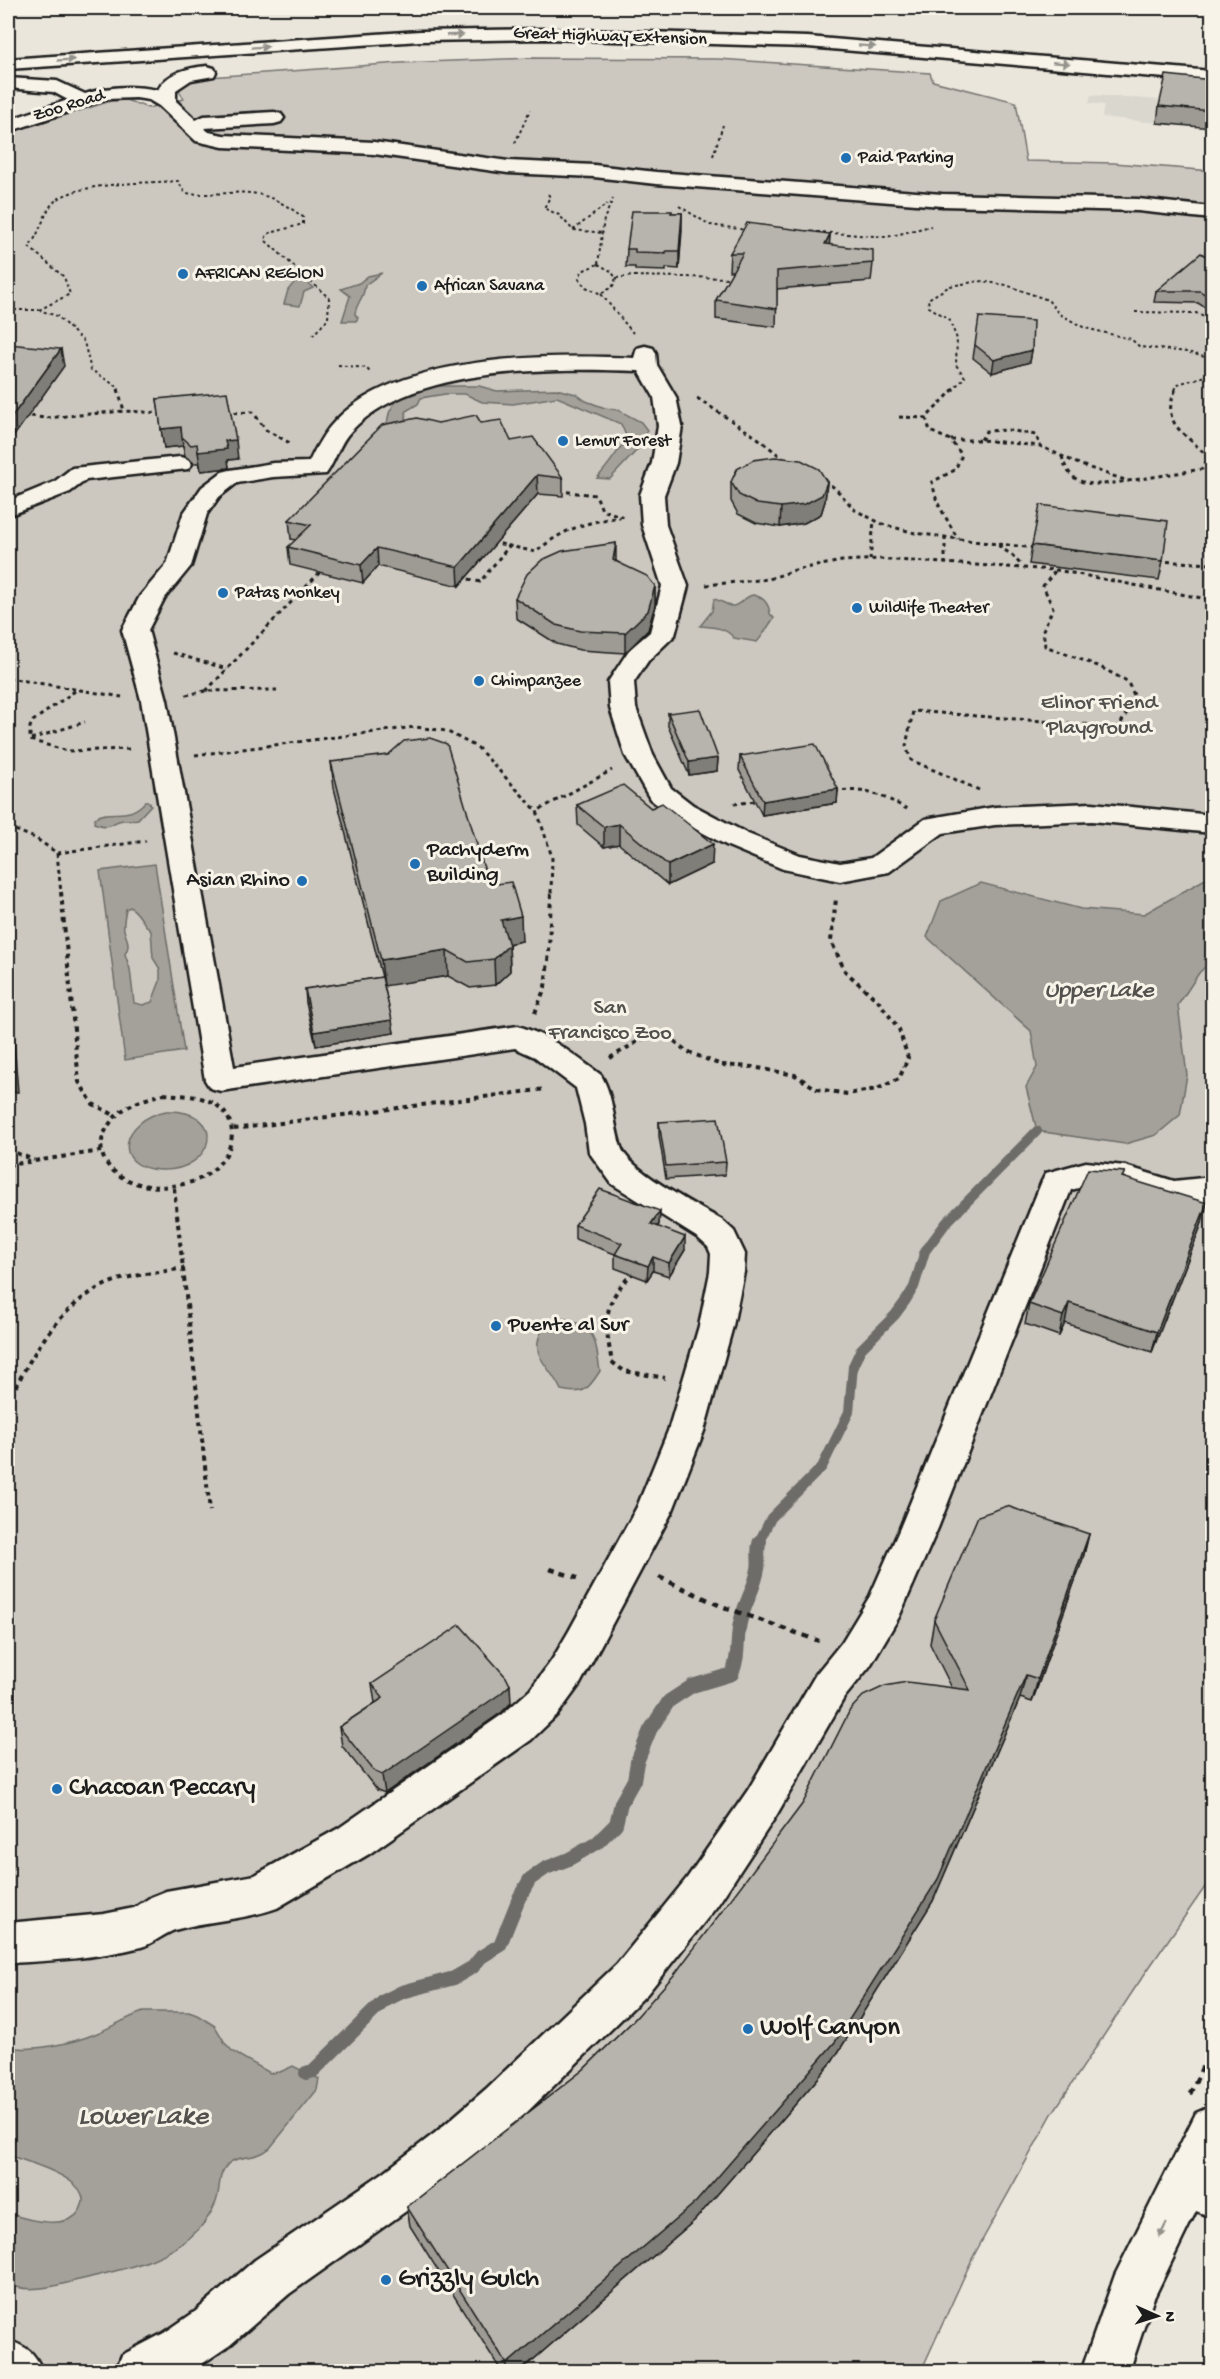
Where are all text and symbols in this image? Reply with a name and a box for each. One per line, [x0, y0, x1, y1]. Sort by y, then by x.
street label: Great Highway Extension [513, 23, 708, 51]
one-way arrow [446, 30, 465, 40]
one-way arrow [251, 42, 270, 52]
one-way arrow [857, 42, 876, 51]
one-way arrow [56, 56, 75, 65]
one-way arrow [1051, 58, 1070, 68]
street label: Zoo Road [31, 85, 109, 127]
place label: Paid Parking [857, 148, 954, 169]
marker: Paid Parking [839, 151, 853, 165]
place label: AFRICAN REGION [195, 264, 324, 285]
marker: AFRICAN REGION [176, 267, 190, 281]
place label: African Savana [434, 276, 545, 297]
marker: African Savana [415, 279, 429, 293]
place label: Lemur Forest [575, 431, 673, 452]
marker: Lemur Forest [556, 434, 570, 448]
place label: Patas Monkey [234, 583, 340, 604]
marker: Patas Monkey [216, 586, 230, 600]
place label: Wildlife Theater [869, 598, 990, 619]
marker: Wildlife Theater [850, 601, 864, 615]
place label: Chimpanzee [491, 671, 582, 692]
marker: Chimpanzee [472, 674, 486, 688]
park label: Elinor Friend Playground [1041, 691, 1159, 742]
place label: Pachyderm Building [426, 838, 530, 889]
marker: Pachyderm Building [408, 857, 422, 871]
place label: Asian Rhino [186, 868, 290, 894]
marker: Asian Rhino [295, 874, 309, 888]
water label: Upper Lake [1044, 977, 1155, 1006]
park label: San Francisco Zoo [547, 996, 672, 1047]
place label: Puente al Sur [507, 1313, 631, 1339]
marker: Puente al Sur [489, 1319, 503, 1333]
place label: Chacoan Peccary [69, 1773, 256, 1805]
marker: Chacoan Peccary [50, 1782, 64, 1796]
place label: Wolf Canyon [760, 2013, 900, 2045]
marker: Wolf Canyon [741, 2022, 755, 2036]
water label: Lower Lake [78, 2101, 210, 2134]
one-way arrow [1159, 2221, 1168, 2238]
place label: Grizzly Gulch [398, 2264, 539, 2296]
marker: Grizzly Gulch [379, 2273, 393, 2287]
north arrow [1127, 2286, 1187, 2346]
text: N [1159, 2311, 1178, 2323]

